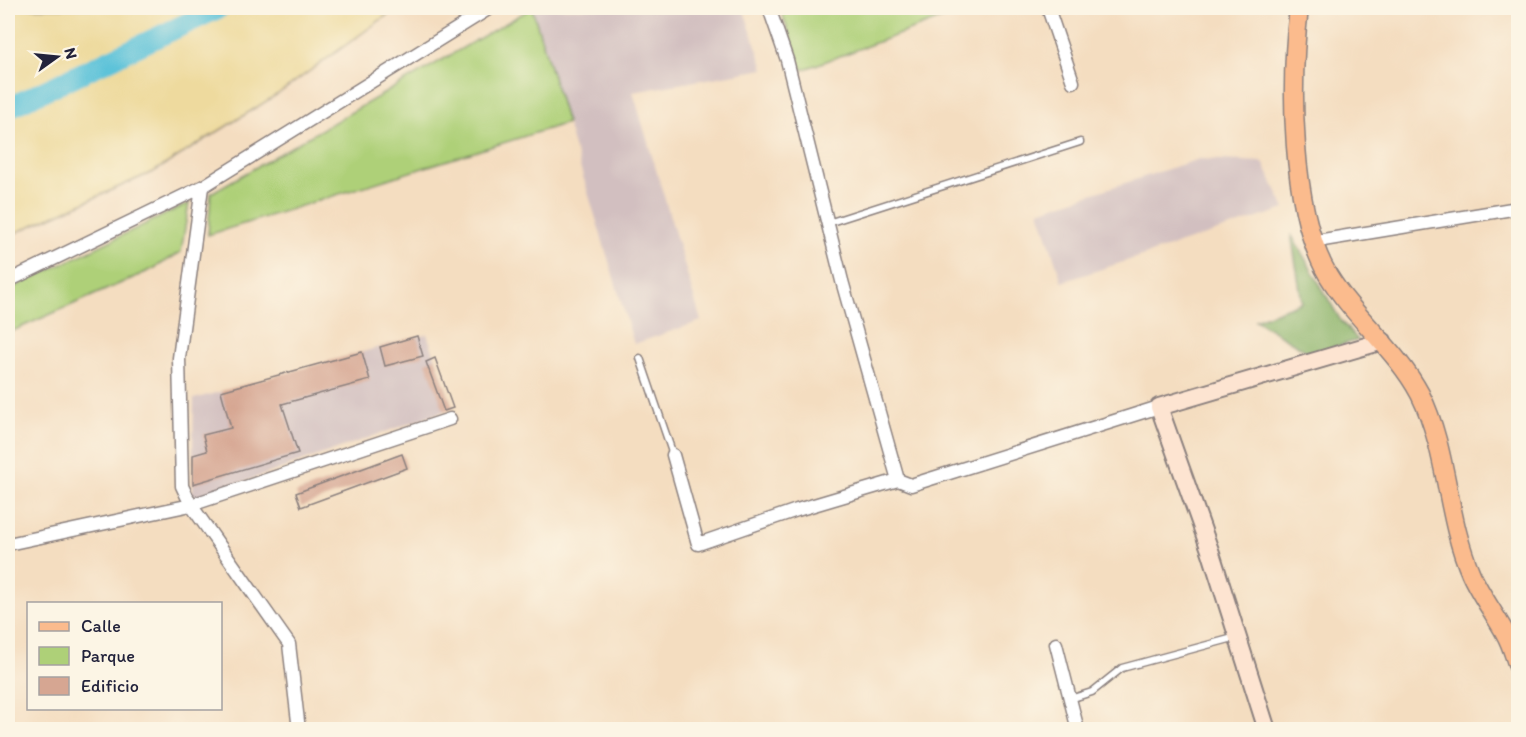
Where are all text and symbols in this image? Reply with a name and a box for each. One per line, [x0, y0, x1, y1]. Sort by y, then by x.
north arrow [27, 27, 87, 87]
text: N [60, 46, 82, 61]
legend [27, 602, 222, 710]
text: Calle [81, 615, 121, 637]
text: Parque [81, 645, 135, 667]
text: Edificio [81, 675, 139, 697]

